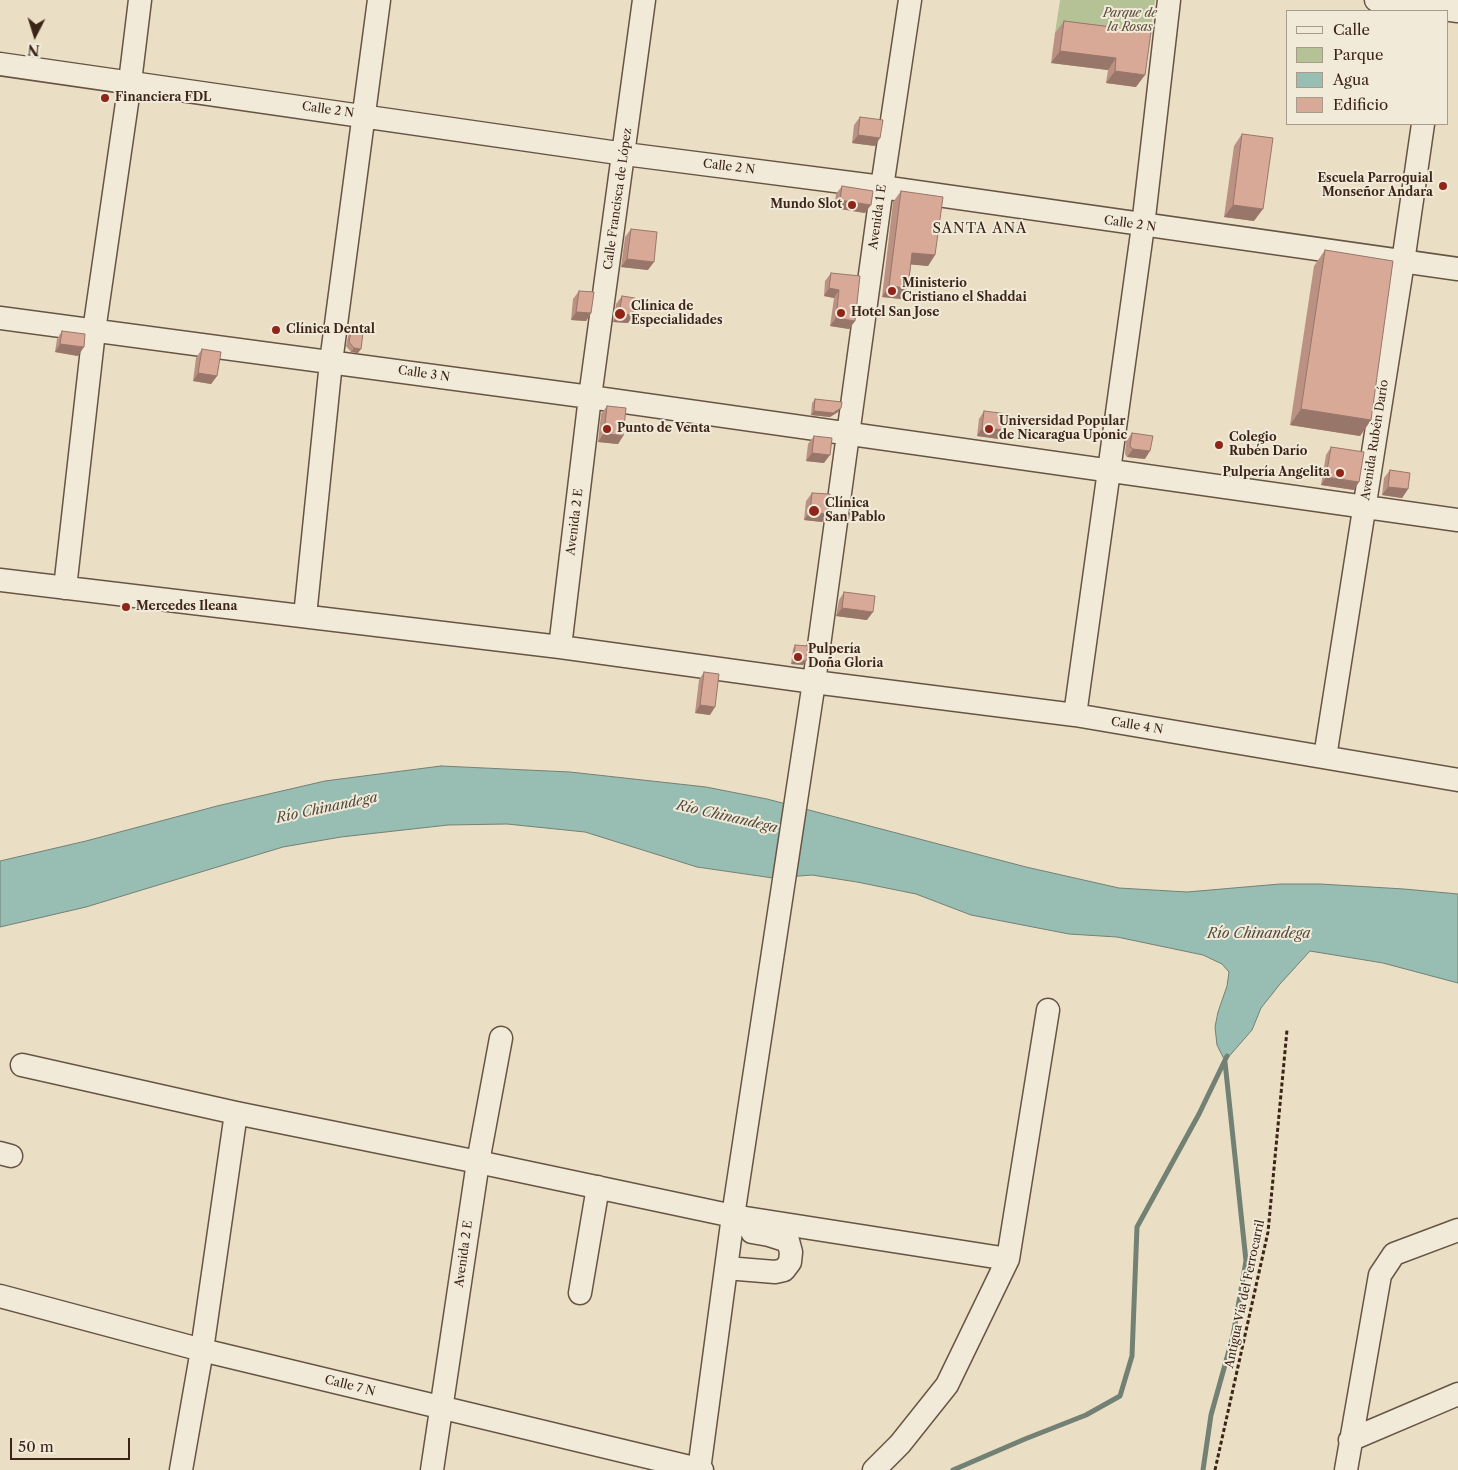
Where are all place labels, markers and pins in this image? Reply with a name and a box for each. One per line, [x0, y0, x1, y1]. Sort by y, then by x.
place label: Financiera FDL [115, 91, 211, 105]
marker: Financiera FDL [99, 92, 111, 104]
place label: Escuela Parroquial Monseñor Andara [1317, 172, 1433, 200]
marker: Escuela Parroquial Monseñor Andara [1437, 180, 1449, 192]
place label: Mundo Slot [770, 198, 842, 212]
marker: Mundo Slot [846, 199, 858, 211]
place label: Ministerio Cristiano el Shaddai [902, 277, 1027, 305]
marker: Ministerio Cristiano el Shaddai [886, 285, 898, 297]
place label: Clínica de Especialidades [631, 300, 722, 328]
place label: Hotel San Jose [851, 306, 939, 320]
marker: Clínica de Especialidades [613, 307, 627, 321]
marker: Hotel San Jose [835, 307, 847, 319]
place label: Clínica Dental [286, 323, 375, 337]
marker: Clínica Dental [270, 324, 282, 336]
place label: Universidad Popular de Nicaragua Uponic [999, 415, 1127, 443]
place label: Punto de Venta [617, 422, 710, 436]
marker: Punto de Venta [601, 423, 613, 435]
marker: Universidad Popular de Nicaragua Uponic [983, 423, 995, 435]
place label: Colegio Rubén Darío [1229, 431, 1307, 459]
marker: Colegio Rubén Darío [1213, 439, 1225, 451]
place label: Pulpería Angelita [1222, 466, 1330, 480]
marker: Pulpería Angelita [1334, 467, 1346, 479]
place label: Clínica San Pablo [825, 497, 885, 525]
marker: Clínica San Pablo [807, 504, 821, 518]
place label: Mercedes Ileana [136, 600, 237, 614]
marker: Mercedes Ileana [120, 601, 132, 613]
place label: Pulpería Doña Gloria [808, 643, 883, 671]
marker: Pulpería Doña Gloria [792, 651, 804, 663]

